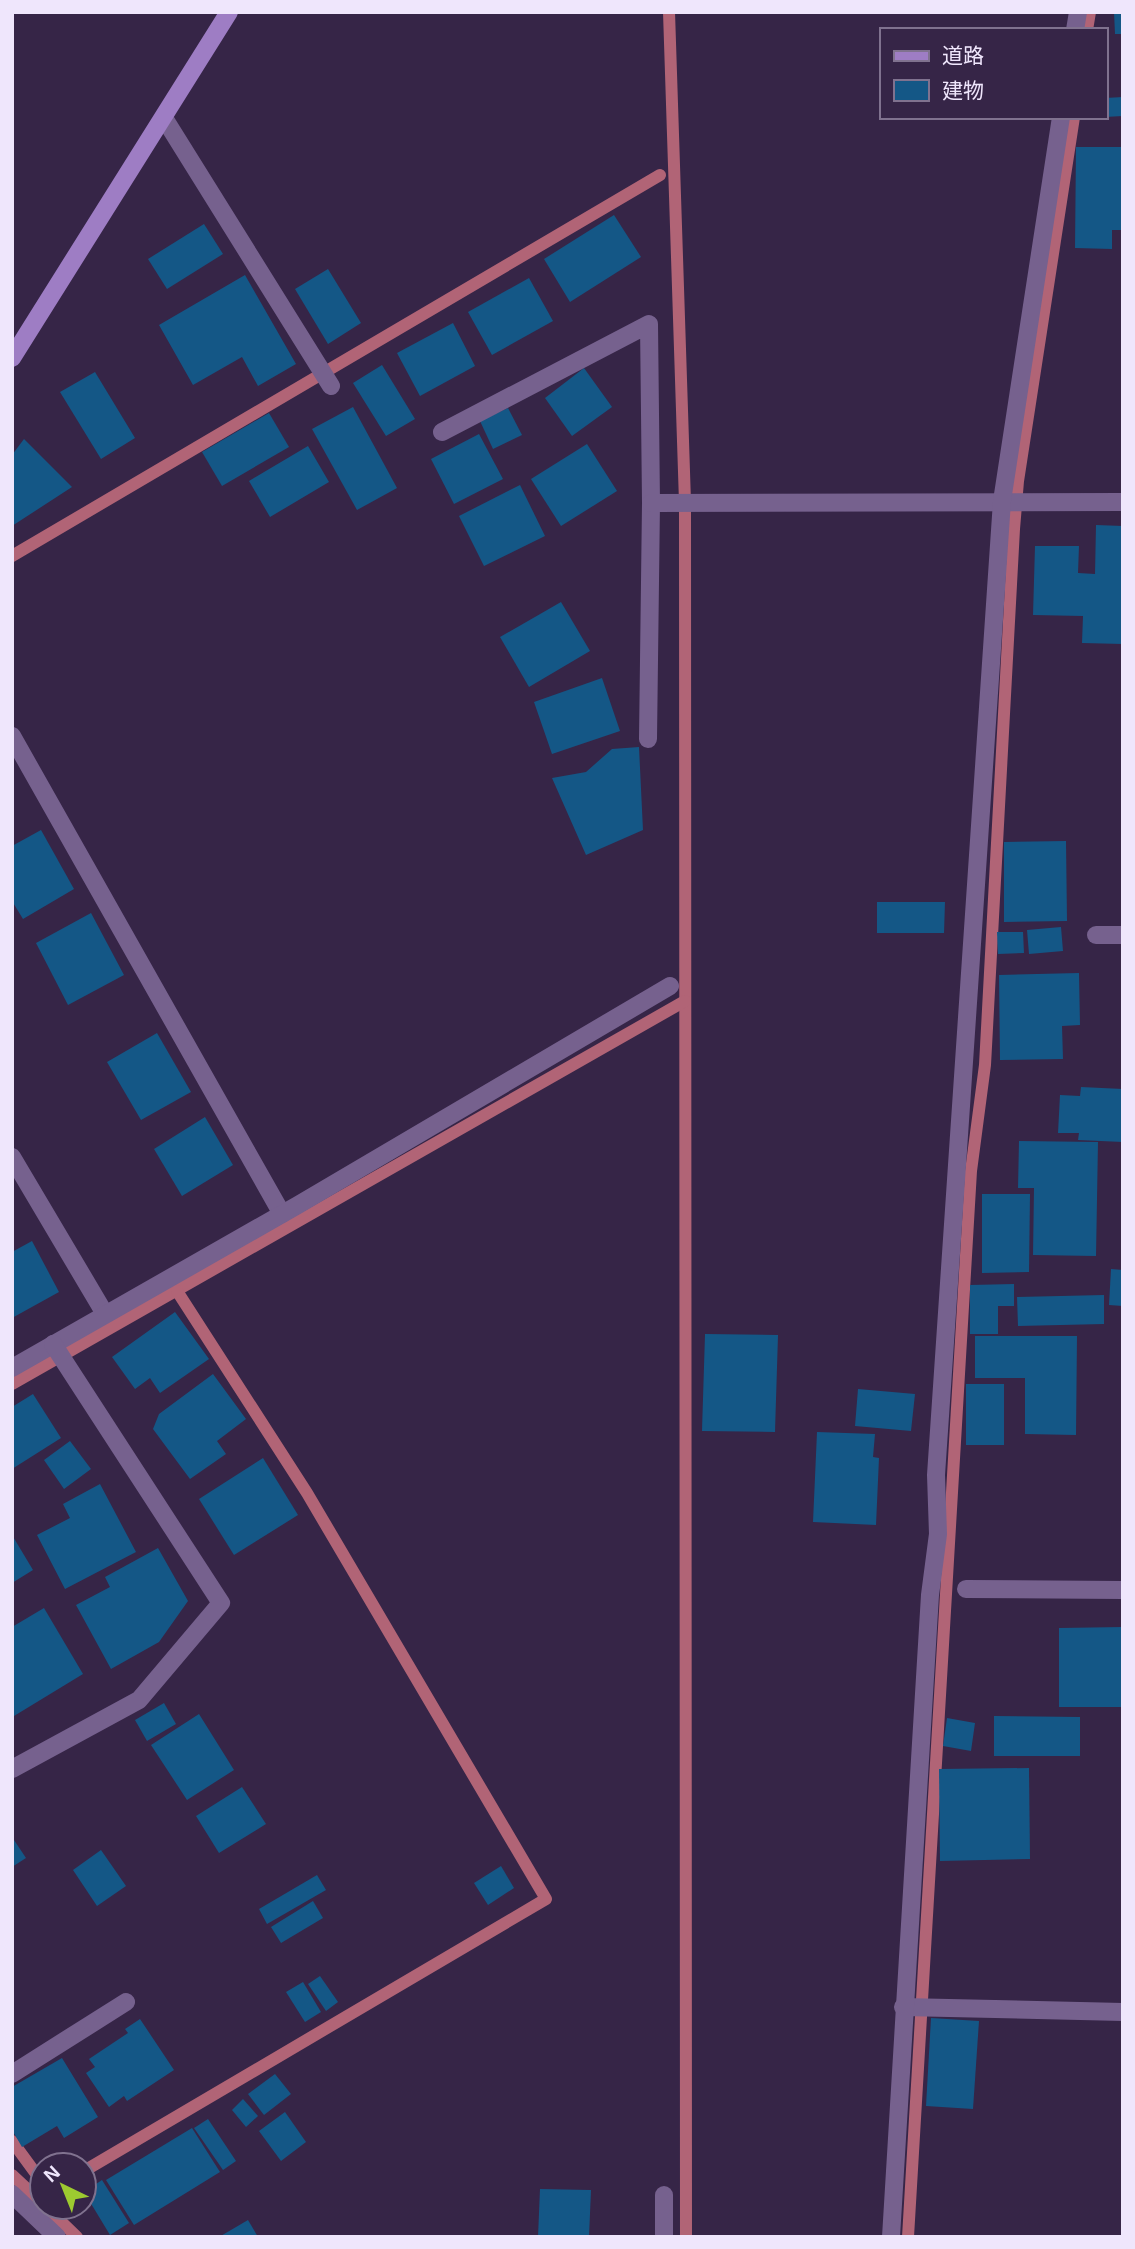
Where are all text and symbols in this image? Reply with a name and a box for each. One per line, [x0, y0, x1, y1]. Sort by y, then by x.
legend [880, 28, 1107, 119]
text: 道路 [942, 44, 984, 67]
text: 建物 [942, 79, 984, 102]
north arrow [28, 2151, 98, 2221]
text: N [40, 2162, 64, 2186]

